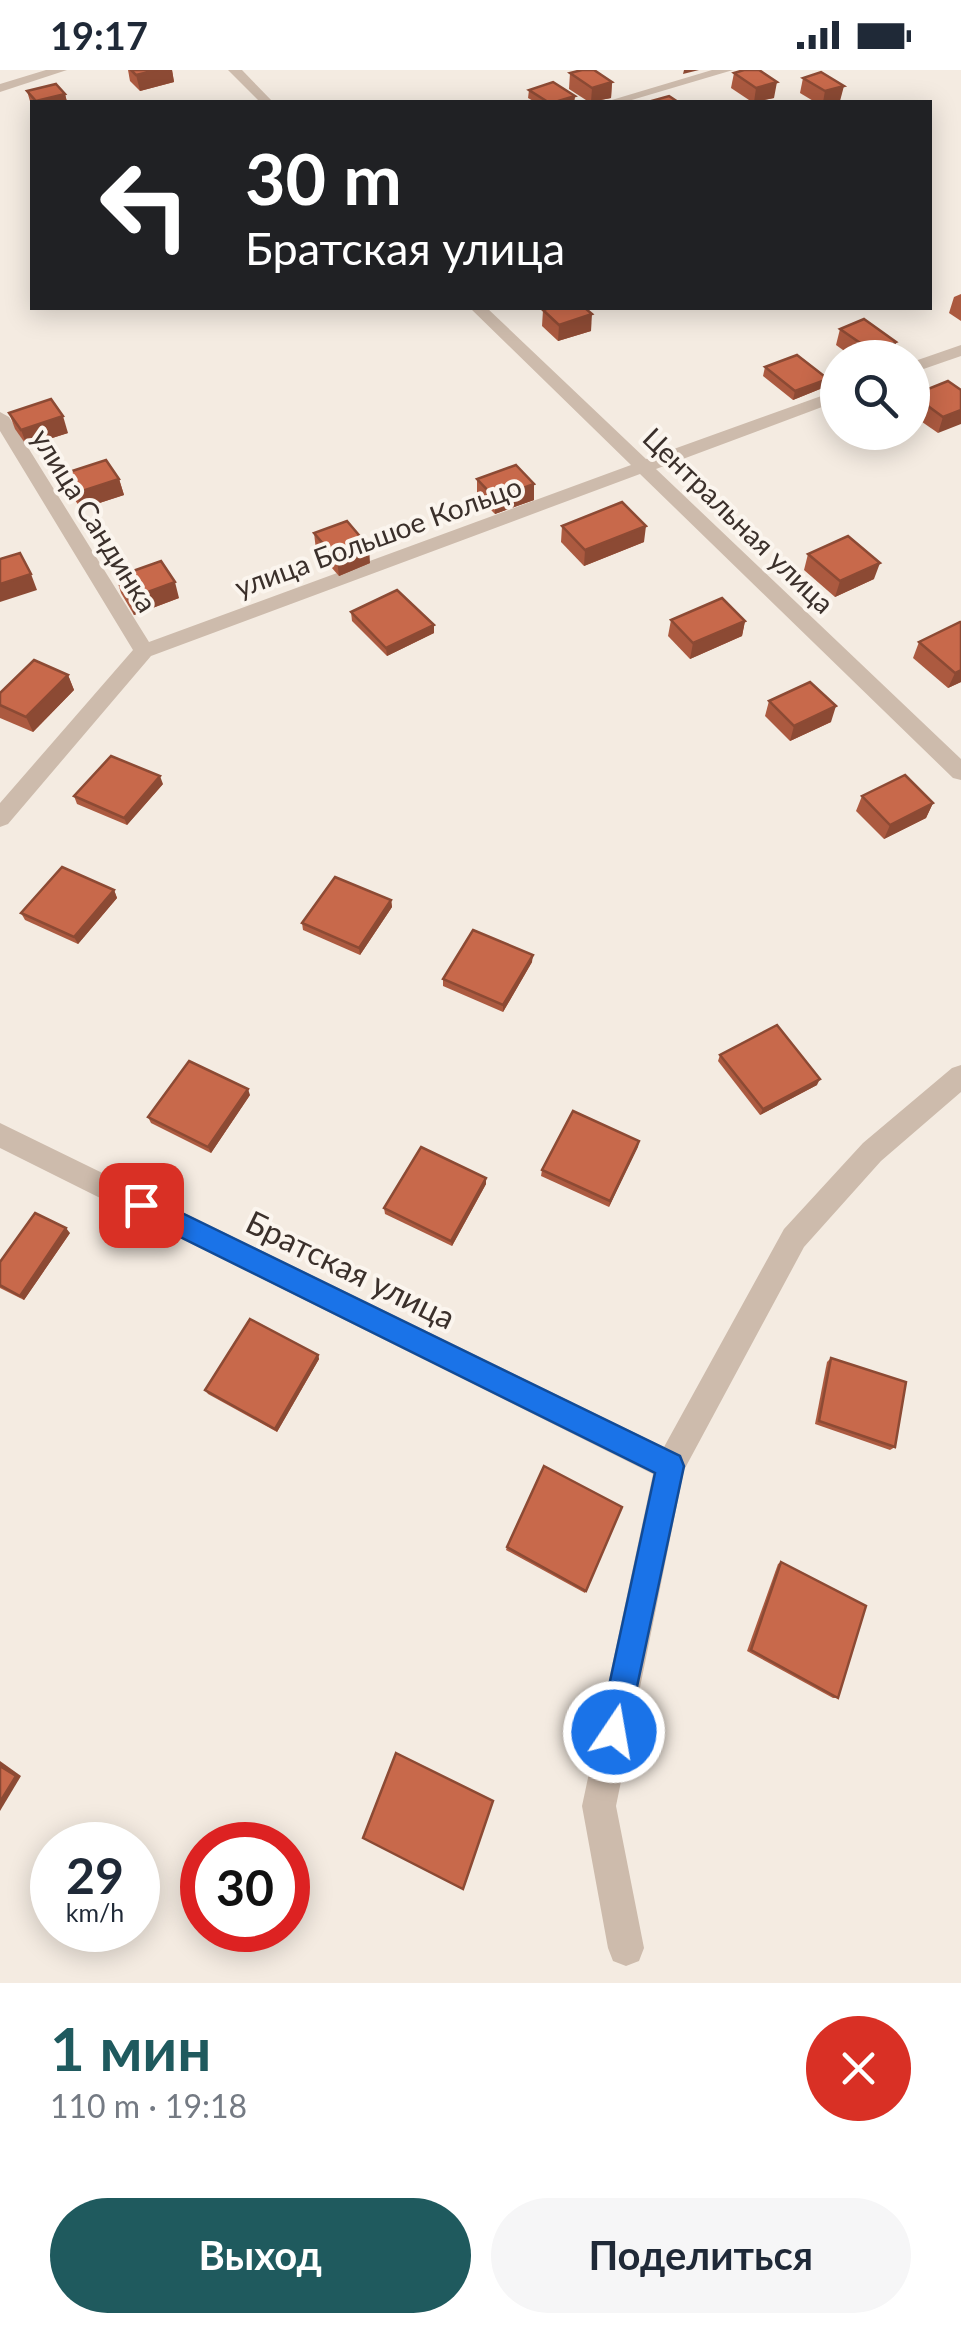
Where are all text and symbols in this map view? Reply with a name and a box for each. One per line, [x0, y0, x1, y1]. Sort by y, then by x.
text: 19:17 [50, 12, 148, 58]
text: 30 m [245, 136, 402, 220]
icon: left [80, 140, 210, 270]
text: Братская улица [245, 221, 565, 275]
map controls [820, 340, 930, 450]
button: search [820, 340, 930, 450]
street label: Центральная улица [636, 420, 842, 620]
street label: улица Сандинка [25, 422, 165, 618]
street label: улица Большое Кольцо [230, 468, 526, 604]
pin [99, 1163, 184, 1248]
icon: arrive [114, 1178, 169, 1233]
street label: Братская улица [240, 1202, 462, 1336]
position arrow [562, 1680, 666, 1784]
speed limit sign: 30 [180, 1822, 310, 1952]
text: 29 [66, 1845, 124, 1905]
text: km/h [66, 1897, 124, 1927]
text: 1 мин [50, 2012, 212, 2084]
button: close [806, 2016, 911, 2121]
text: 110 m · 19:18 [50, 2086, 247, 2125]
button: Выход [50, 2198, 471, 2313]
button: Поделиться [491, 2198, 911, 2313]

